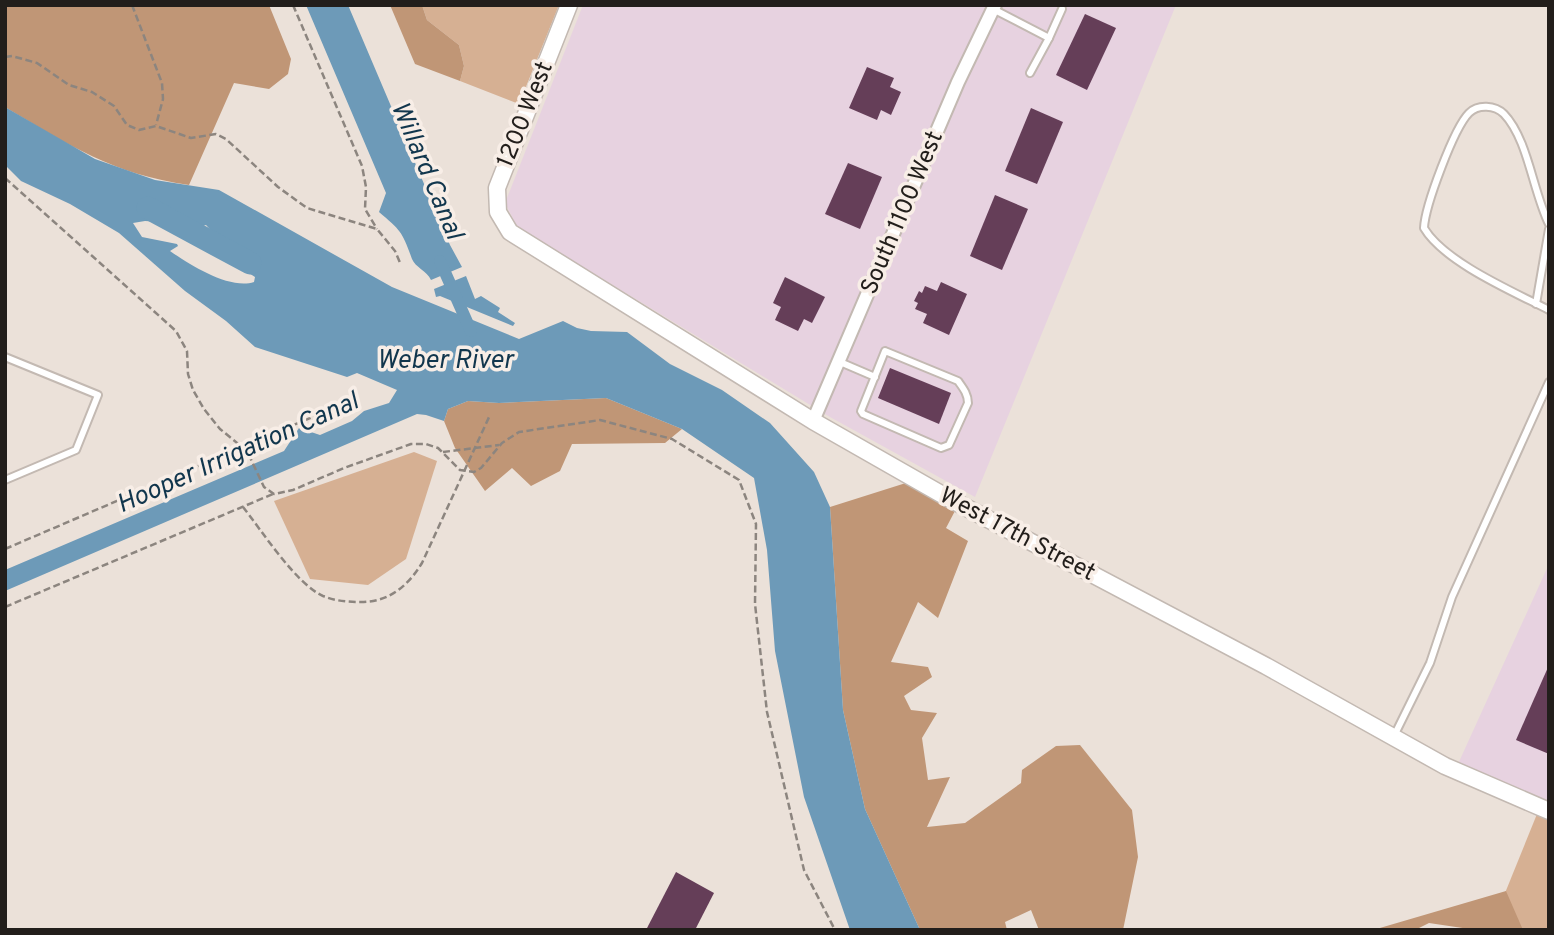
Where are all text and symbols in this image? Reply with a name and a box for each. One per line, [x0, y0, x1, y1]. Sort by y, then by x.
street label: 1200 West [491, 58, 561, 172]
water label: Willard Canal [382, 97, 470, 246]
street label: South 1100 West [855, 127, 951, 299]
water label: Weber River [377, 345, 515, 378]
water label: Hooper Irrigation Canal [112, 385, 365, 522]
street label: West 17th Street [934, 481, 1100, 589]

